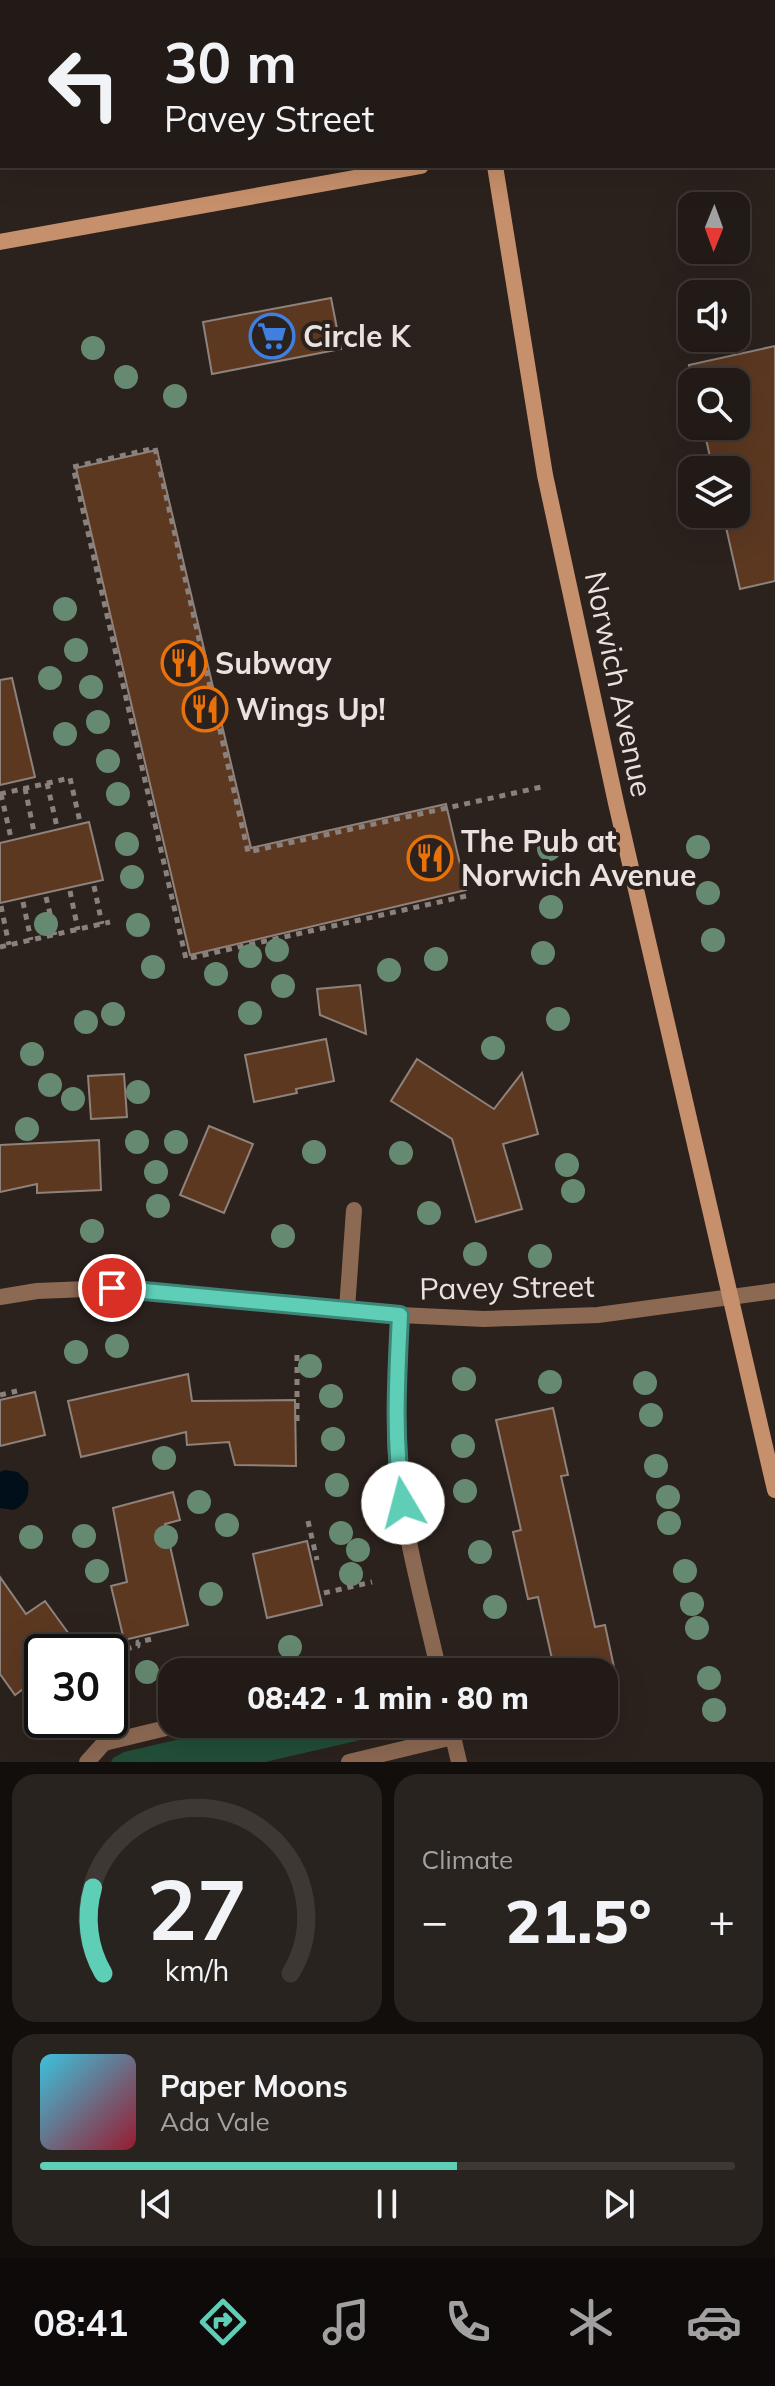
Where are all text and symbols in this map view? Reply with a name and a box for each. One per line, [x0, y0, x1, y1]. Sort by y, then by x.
text: 30 m [164, 27, 297, 97]
icon: left [32, 32, 136, 136]
text: Pavey Street [164, 96, 374, 141]
north arrow [678, 192, 750, 264]
map controls [678, 192, 750, 528]
button: sound [678, 280, 750, 352]
supermarket icon: Circle K [248, 312, 296, 360]
place label: Circle K [303, 317, 412, 355]
button: search [678, 368, 750, 440]
button: layers [678, 456, 750, 528]
street label: Norwich Avenue [577, 568, 661, 800]
restaurant icon: Subway [160, 639, 208, 687]
place label: Subway [215, 644, 332, 682]
restaurant icon: Wings Up! [181, 685, 229, 733]
place label: Wings Up! [236, 690, 386, 728]
place label: The Pub at Norwich Avenue [461, 822, 696, 894]
restaurant icon: The Pub at Norwich Avenue [406, 834, 454, 882]
pin [78, 1254, 146, 1322]
icon: arrive [90, 1266, 134, 1310]
street label: Pavey Street [419, 1266, 595, 1308]
position arrow [361, 1461, 445, 1545]
speed limit sign: 30 [24, 1634, 128, 1738]
text: 08:42 · 1 min · 80 m [247, 1679, 529, 1717]
text: Climate [422, 1843, 513, 1876]
text: 27 [147, 1856, 247, 1961]
text: 21.5° [505, 1883, 652, 1958]
text: − [422, 1893, 448, 1948]
text: + [709, 1893, 735, 1948]
text: km/h [164, 1952, 229, 1988]
text: Paper Moons [160, 2067, 348, 2105]
text: Ada Vale [160, 2105, 270, 2138]
icon: previous [134, 2182, 178, 2226]
icon: pause [365, 2182, 409, 2226]
icon: next [597, 2182, 641, 2226]
icon: directions [195, 2294, 251, 2350]
icon: music [318, 2294, 374, 2350]
icon: phone [440, 2294, 496, 2350]
icon: climate [563, 2294, 619, 2350]
icon: car [686, 2294, 742, 2350]
text: 08:41 [33, 2300, 129, 2345]

